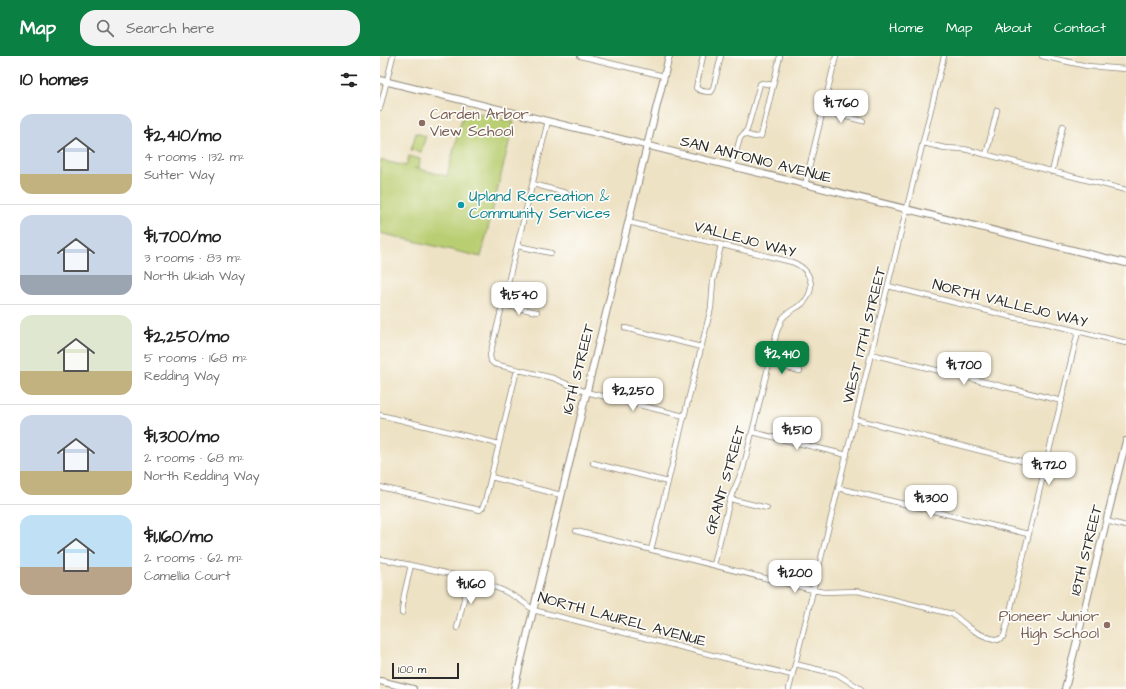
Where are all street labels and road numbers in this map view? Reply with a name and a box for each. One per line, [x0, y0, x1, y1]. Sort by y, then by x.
street label: SAN ANTONIO AVENUE [678, 131, 834, 188]
street label: VALLEJO WAY [692, 216, 798, 263]
street label: WEST 17TH STREET [837, 264, 892, 406]
street label: NORTH VALLEJO WAY [930, 274, 1090, 333]
street label: 16TH STREET [557, 321, 600, 417]
street label: GRANT STREET [700, 423, 751, 537]
street label: 18TH STREET [1065, 502, 1108, 598]
street label: NORTH LAUREL AVENUE [535, 587, 709, 652]

